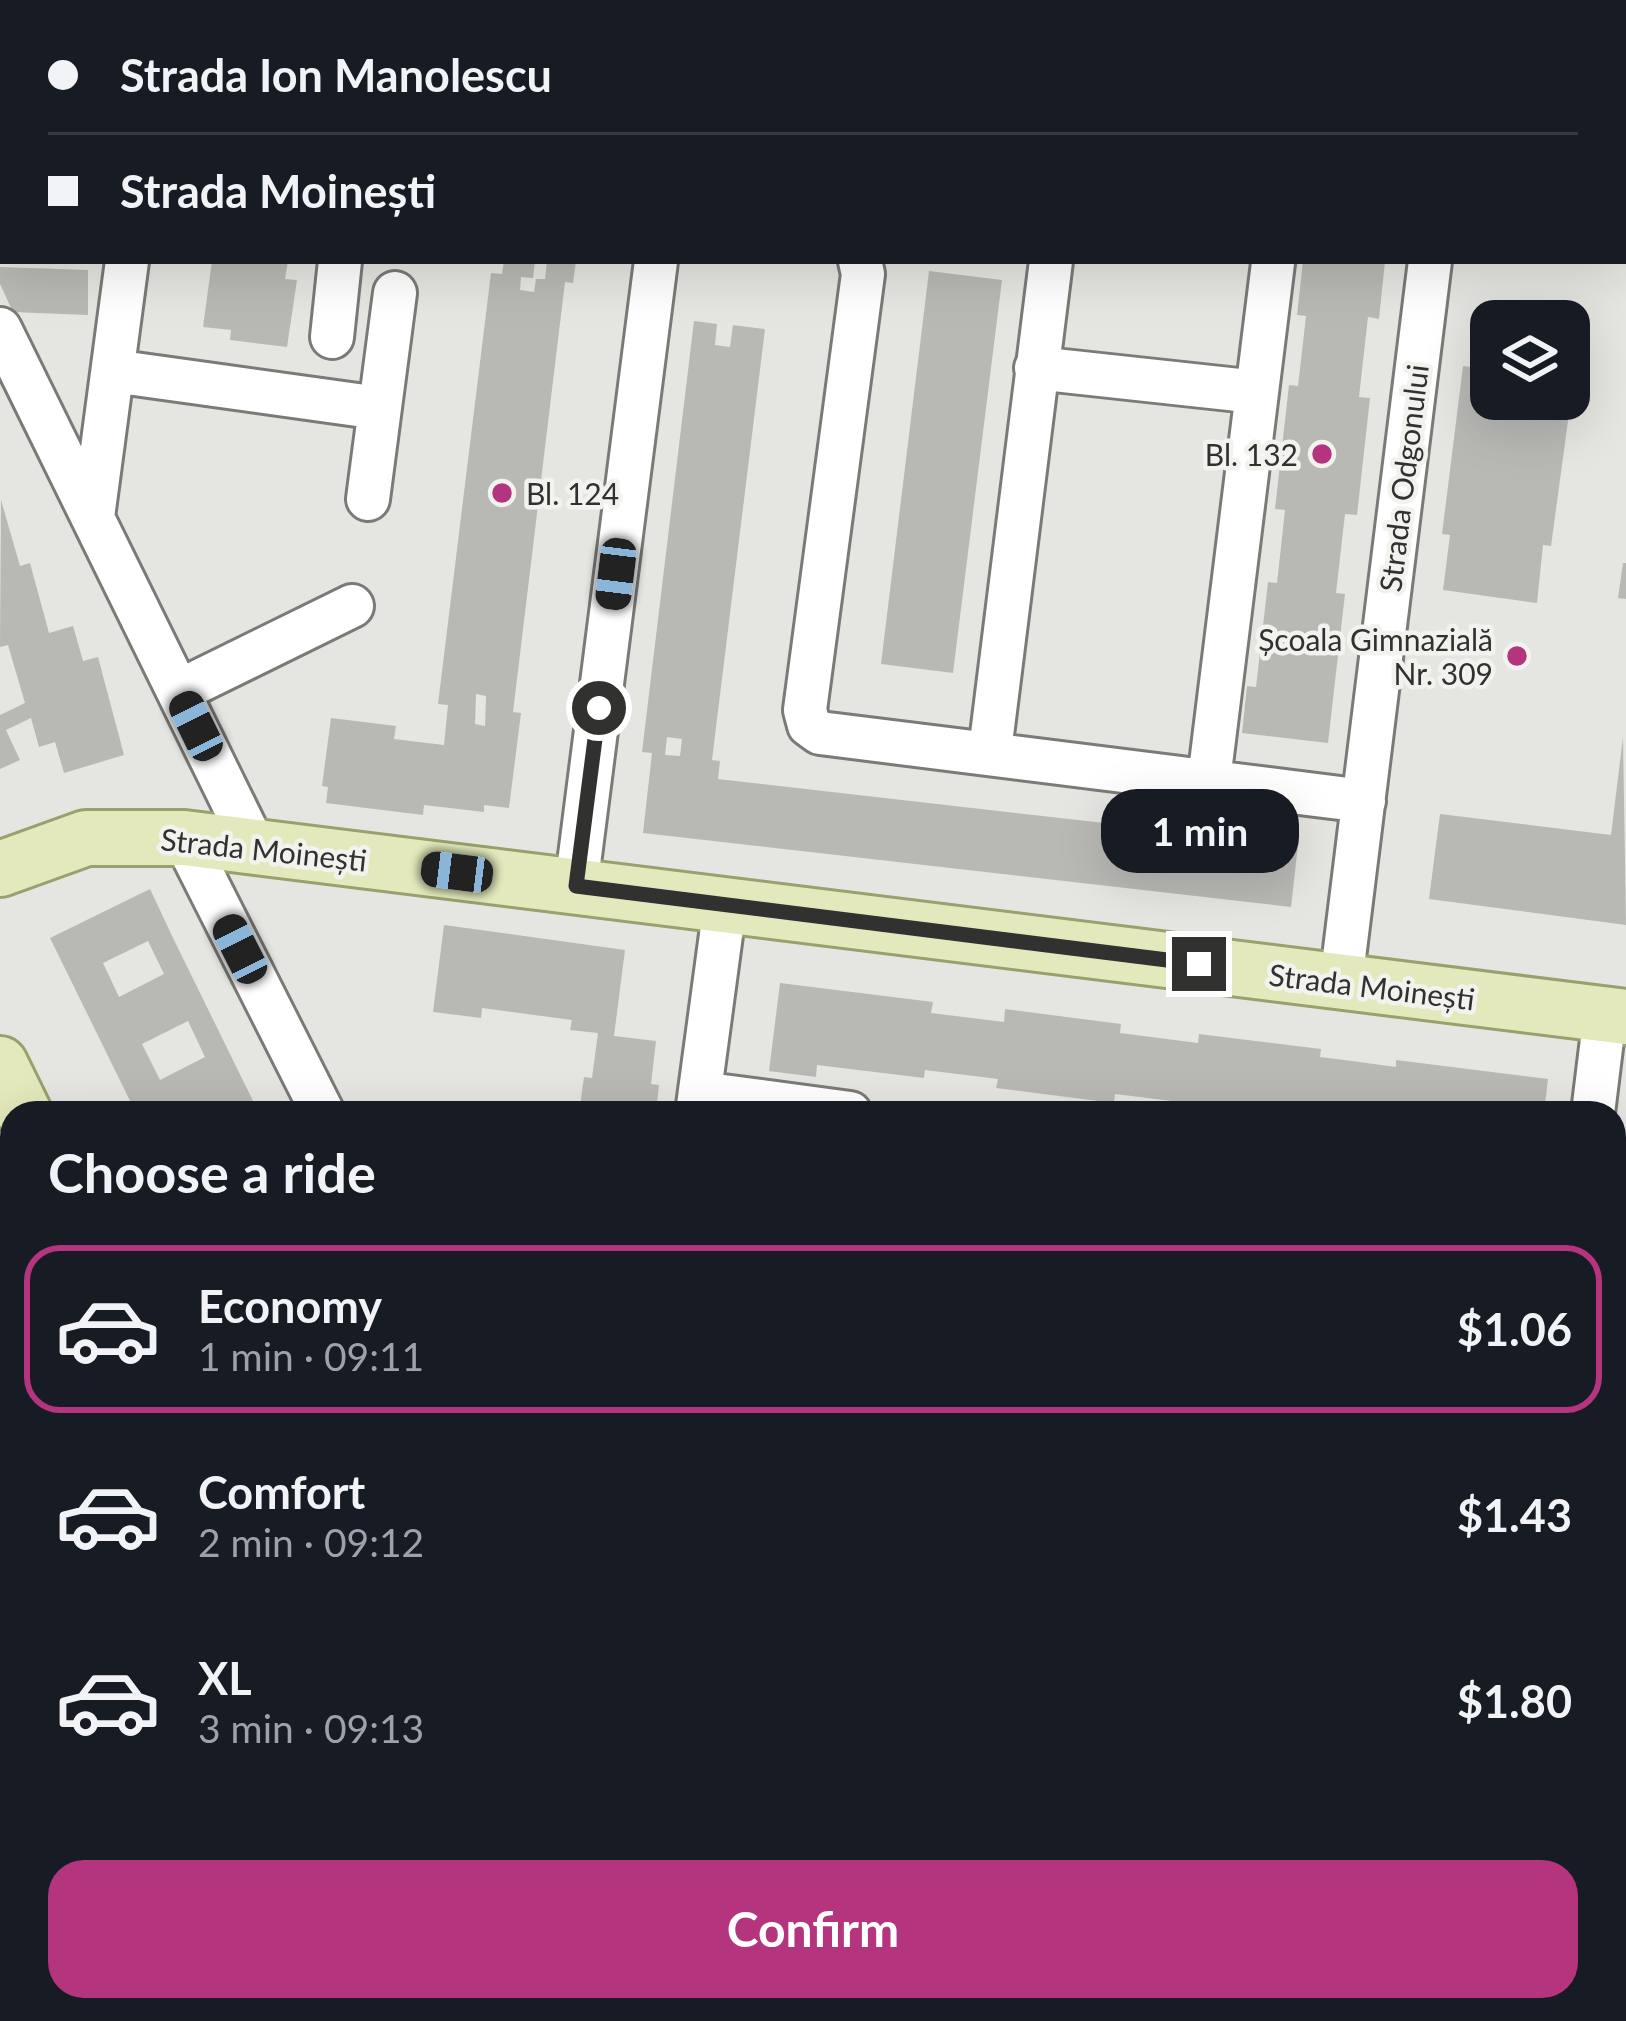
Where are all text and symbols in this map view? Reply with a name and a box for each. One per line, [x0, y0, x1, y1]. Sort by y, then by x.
text: Strada Ion Manolescu [120, 48, 552, 102]
text: Strada Moinești [120, 164, 436, 218]
map controls [1470, 300, 1590, 420]
button: layers [1470, 300, 1590, 420]
street label: Strada Odgonului [1371, 362, 1435, 594]
place label: Bl. 132 [1205, 436, 1298, 472]
marker: Bl. 132 [1309, 441, 1335, 467]
place label: Bl. 124 [526, 475, 619, 511]
marker: Bl. 124 [489, 480, 515, 506]
car [594, 536, 638, 612]
place label: Școala Gimnazială Nr. 309 [1258, 621, 1493, 691]
marker: Școala Gimnazială Nr. 309 [1504, 643, 1530, 669]
route start [572, 681, 626, 735]
car [164, 686, 228, 766]
callout: 1 min [1100, 790, 1298, 874]
text: 1 min [1152, 808, 1248, 854]
street label: Strada Moinești [159, 820, 369, 878]
car [419, 850, 495, 894]
car [208, 909, 272, 989]
route end [1172, 937, 1226, 991]
street label: Strada Moinești [1267, 956, 1477, 1016]
text: Choose a ride [48, 1140, 376, 1205]
icon: car [54, 1275, 162, 1383]
text: Economy [198, 1279, 382, 1333]
text: $1.06 [1457, 1302, 1572, 1356]
text: 1 min · 09:11 [198, 1333, 424, 1379]
icon: car [54, 1461, 162, 1569]
text: Comfort [198, 1465, 365, 1519]
text: $1.43 [1457, 1488, 1572, 1542]
text: 2 min · 09:12 [198, 1519, 424, 1565]
icon: car [54, 1647, 162, 1755]
text: XL [198, 1651, 252, 1705]
text: $1.80 [1457, 1674, 1572, 1728]
text: 3 min · 09:13 [198, 1705, 424, 1751]
button: Confirm [48, 1860, 1578, 1998]

